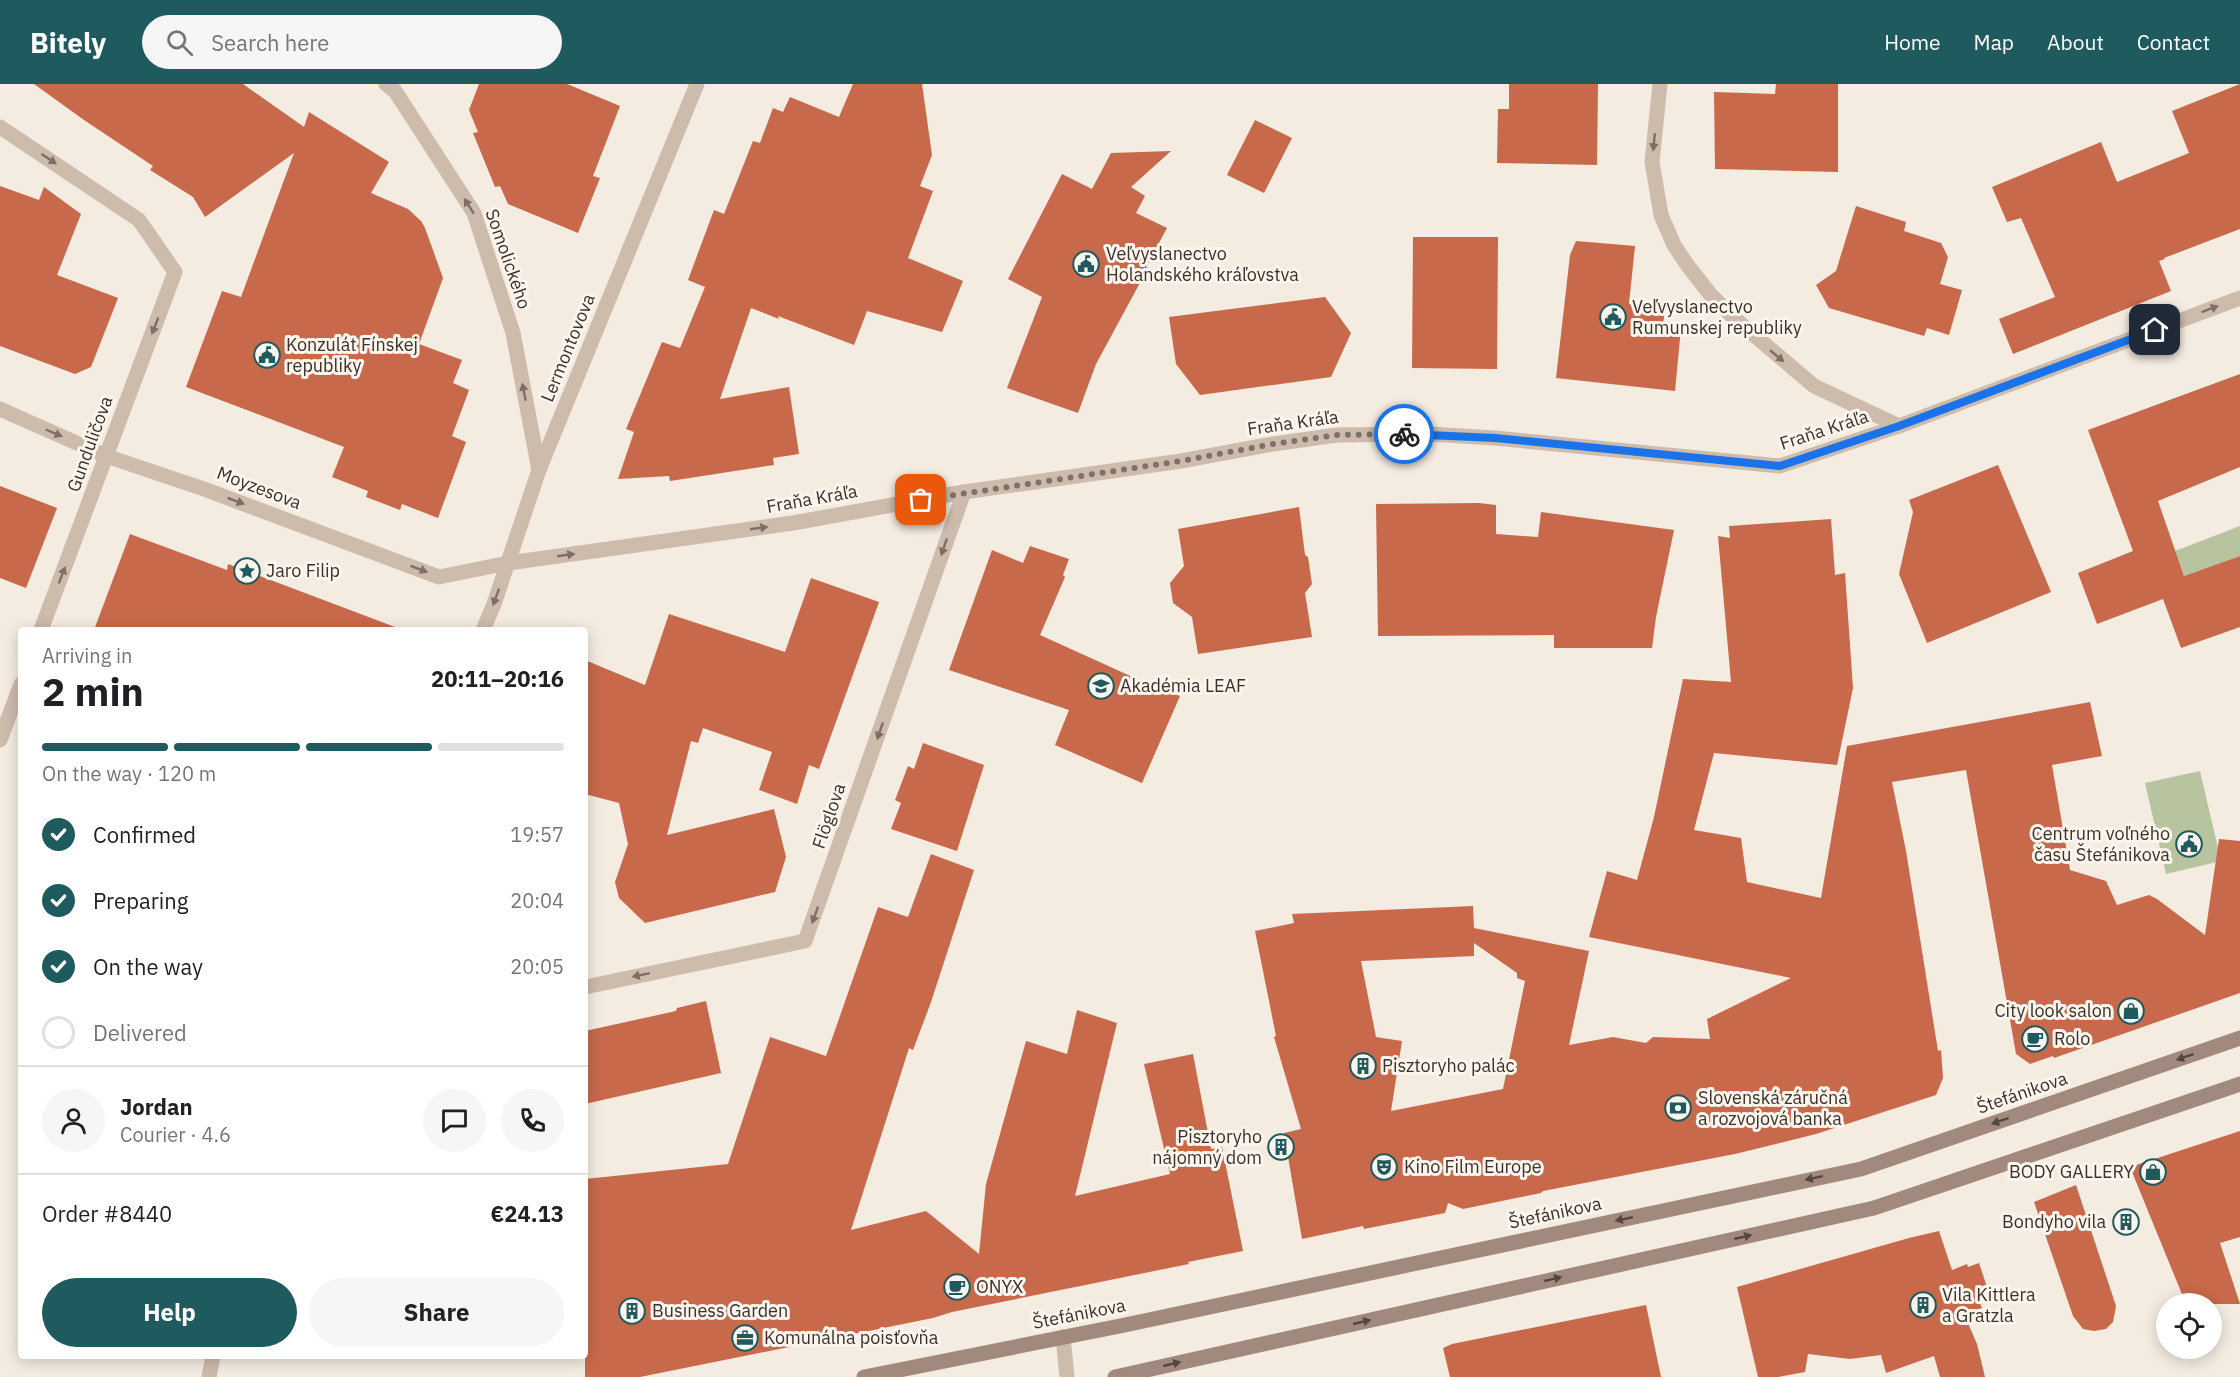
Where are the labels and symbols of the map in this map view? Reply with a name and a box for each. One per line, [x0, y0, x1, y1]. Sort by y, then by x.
one-way arrow [1649, 133, 1659, 152]
one-way arrow [40, 153, 56, 165]
one-way arrow [463, 198, 474, 214]
street label: Somolického [481, 206, 536, 312]
place label: Veľvyslanectvo Holandského kráľovstva [1106, 242, 1299, 286]
public building icon: Veľvyslanectvo Holandského kráľovstva [1071, 249, 1101, 279]
street label: Lermontovova [535, 290, 600, 405]
place label: Veľvyslanectvo Rumunskej republiky [1632, 295, 1802, 339]
public building icon: Veľvyslanectvo Rumunskej republiky [1598, 302, 1628, 332]
pin [2129, 304, 2180, 355]
one-way arrow [2201, 304, 2219, 314]
one-way arrow [150, 318, 160, 336]
place label: Konzulát Fínskej republiky [286, 333, 418, 377]
public building icon: Konzulát Fínskej republiky [252, 340, 282, 370]
one-way arrow [1769, 349, 1785, 362]
one-way arrow [519, 382, 528, 401]
street label: Gunduličova [62, 392, 118, 495]
courier [1374, 404, 1434, 464]
street label: Fraňa Kráľa [1777, 404, 1871, 455]
street label: Fraňa Kráľa [1246, 405, 1340, 440]
one-way arrow [45, 428, 63, 438]
street label: Moyzesova [214, 461, 305, 514]
pin [895, 474, 946, 525]
street label: Fraňa Kráľa [765, 479, 860, 518]
one-way arrow [227, 496, 245, 506]
one-way arrow [750, 523, 769, 532]
one-way arrow [939, 539, 949, 557]
one-way arrow [557, 551, 576, 560]
place icon: Jaro Filip [232, 556, 262, 586]
place label: Jaro Filip [266, 559, 340, 582]
one-way arrow [410, 565, 428, 575]
one-way arrow [58, 566, 67, 584]
one-way arrow [491, 588, 501, 606]
school or university icon: Akadémia LEAF [1086, 671, 1116, 701]
place label: Akadémia LEAF [1120, 674, 1246, 697]
one-way arrow [874, 723, 884, 741]
street label: Flöglova [807, 780, 851, 852]
place label: Centrum voľného času Štefánikova [2031, 822, 2170, 866]
public building icon: Centrum voľného času Štefánikova [2174, 829, 2204, 859]
one-way arrow [809, 906, 819, 924]
one-way arrow [632, 971, 651, 981]
shop icon: City look salon [2116, 996, 2146, 1026]
place label: City look salon [1994, 999, 2112, 1022]
cafe icon: Rolo [2020, 1024, 2050, 1054]
place label: Rolo [2054, 1027, 2090, 1050]
building icon: Pisztoryho palác [1348, 1051, 1378, 1081]
one-way arrow [2176, 1053, 2194, 1063]
place label: Pisztoryho palác [1382, 1054, 1515, 1077]
street label: Štefánikova [1973, 1065, 2070, 1119]
place label: Slovenská záručná a rozvojová banka [1698, 1086, 1848, 1130]
bank icon: Slovenská záručná a rozvojová banka [1663, 1093, 1693, 1123]
one-way arrow [1991, 1116, 2009, 1126]
place label: Pisztoryho nájomný dom [1152, 1125, 1262, 1169]
building icon: Pisztoryho nájomný dom [1266, 1132, 1296, 1162]
theatre icon: Kino Film Europe [1369, 1152, 1399, 1182]
place label: Kino Film Europe [1404, 1155, 1542, 1178]
shop icon: BODY GALLERY [2138, 1157, 2168, 1187]
place label: BODY GALLERY [2009, 1160, 2134, 1183]
one-way arrow [1805, 1174, 1824, 1184]
street label: Štefánikova [1506, 1190, 1604, 1234]
building icon: Bondyho vila [2111, 1207, 2141, 1237]
place label: Bondyho vila [2002, 1210, 2106, 1233]
one-way arrow [1614, 1214, 1633, 1224]
one-way arrow [1734, 1231, 1752, 1241]
cafe icon: ONYX [942, 1272, 972, 1302]
one-way arrow [1543, 1274, 1562, 1283]
place label: ONYX [976, 1275, 1023, 1298]
place label: Vila Kittlera a Gratzla [1942, 1283, 2036, 1327]
building icon: Vila Kittlera a Gratzla [1908, 1290, 1938, 1320]
street label: Štefánikova [1030, 1292, 1128, 1334]
building icon: Business Garden [617, 1296, 647, 1326]
place label: Business Garden [652, 1299, 788, 1322]
one-way arrow [1353, 1316, 1372, 1326]
office icon: Komunálna poisťovňa [730, 1323, 760, 1353]
place label: Komunálna poisťovňa [764, 1326, 939, 1349]
one-way arrow [1163, 1359, 1181, 1369]

